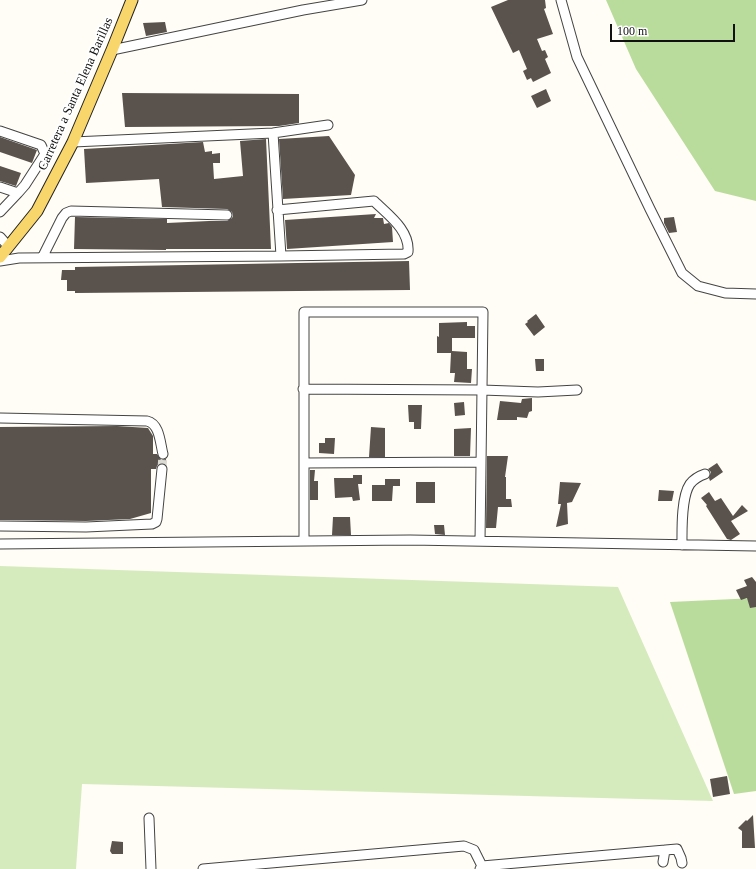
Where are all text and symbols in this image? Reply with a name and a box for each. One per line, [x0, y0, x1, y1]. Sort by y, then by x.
street label: Carretera a Santa Elena Barillas [35, 15, 117, 173]
scale bar [612, 16, 737, 42]
text: 100 m [617, 24, 647, 38]

